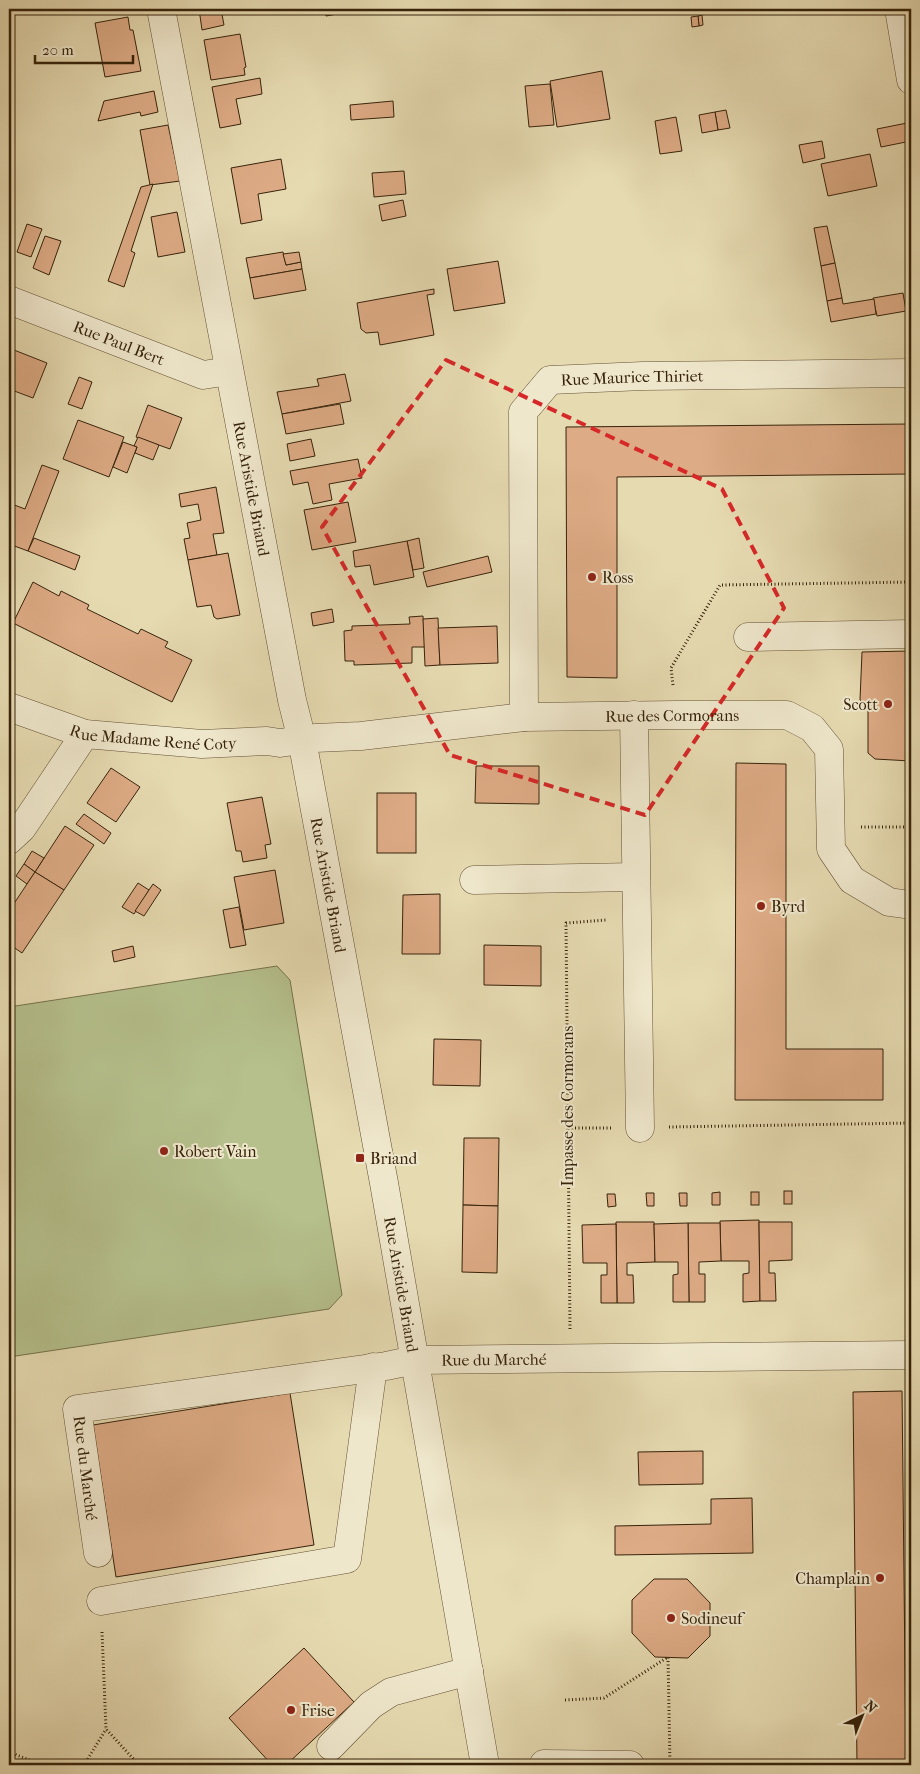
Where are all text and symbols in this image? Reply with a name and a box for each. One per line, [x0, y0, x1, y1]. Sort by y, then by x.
scale bar [35, 32, 132, 64]
text: 20 m [42, 41, 74, 59]
street label: Rue Paul Bert [70, 317, 168, 369]
street label: Rue Maurice Thiriet [560, 366, 704, 390]
street label: Rue Aristide Briand [229, 419, 274, 558]
place label: Ross [602, 568, 633, 587]
marker: Ross [586, 571, 598, 583]
place label: Scott [843, 695, 878, 714]
marker: Scott [882, 698, 894, 710]
street label: Rue des Cormorans [605, 706, 739, 726]
street label: Rue Madame René Coty [67, 720, 238, 754]
street label: Rue Aristide Briand [307, 816, 350, 955]
place label: Byrd [771, 897, 806, 916]
marker: Byrd [755, 900, 767, 912]
street label: Impasse des Cormorans [558, 1025, 577, 1186]
place label: Robert Vain [174, 1142, 257, 1161]
marker: Robert Vain [158, 1145, 170, 1157]
place label: Briand [370, 1149, 418, 1168]
marker: Briand [354, 1152, 366, 1164]
street label: Rue Aristide Briand [380, 1215, 422, 1354]
street label: Rue du Marché [441, 1350, 547, 1370]
street label: Rue du Marché [70, 1415, 101, 1522]
place label: Champlain [795, 1569, 871, 1588]
marker: Champlain [874, 1572, 886, 1584]
place label: Sodineuf [681, 1609, 746, 1628]
marker: Sodineuf [665, 1612, 677, 1624]
north arrow [838, 1692, 888, 1742]
text: N [861, 1697, 880, 1717]
place label: Frise [301, 1701, 335, 1720]
marker: Frise [285, 1704, 297, 1716]

